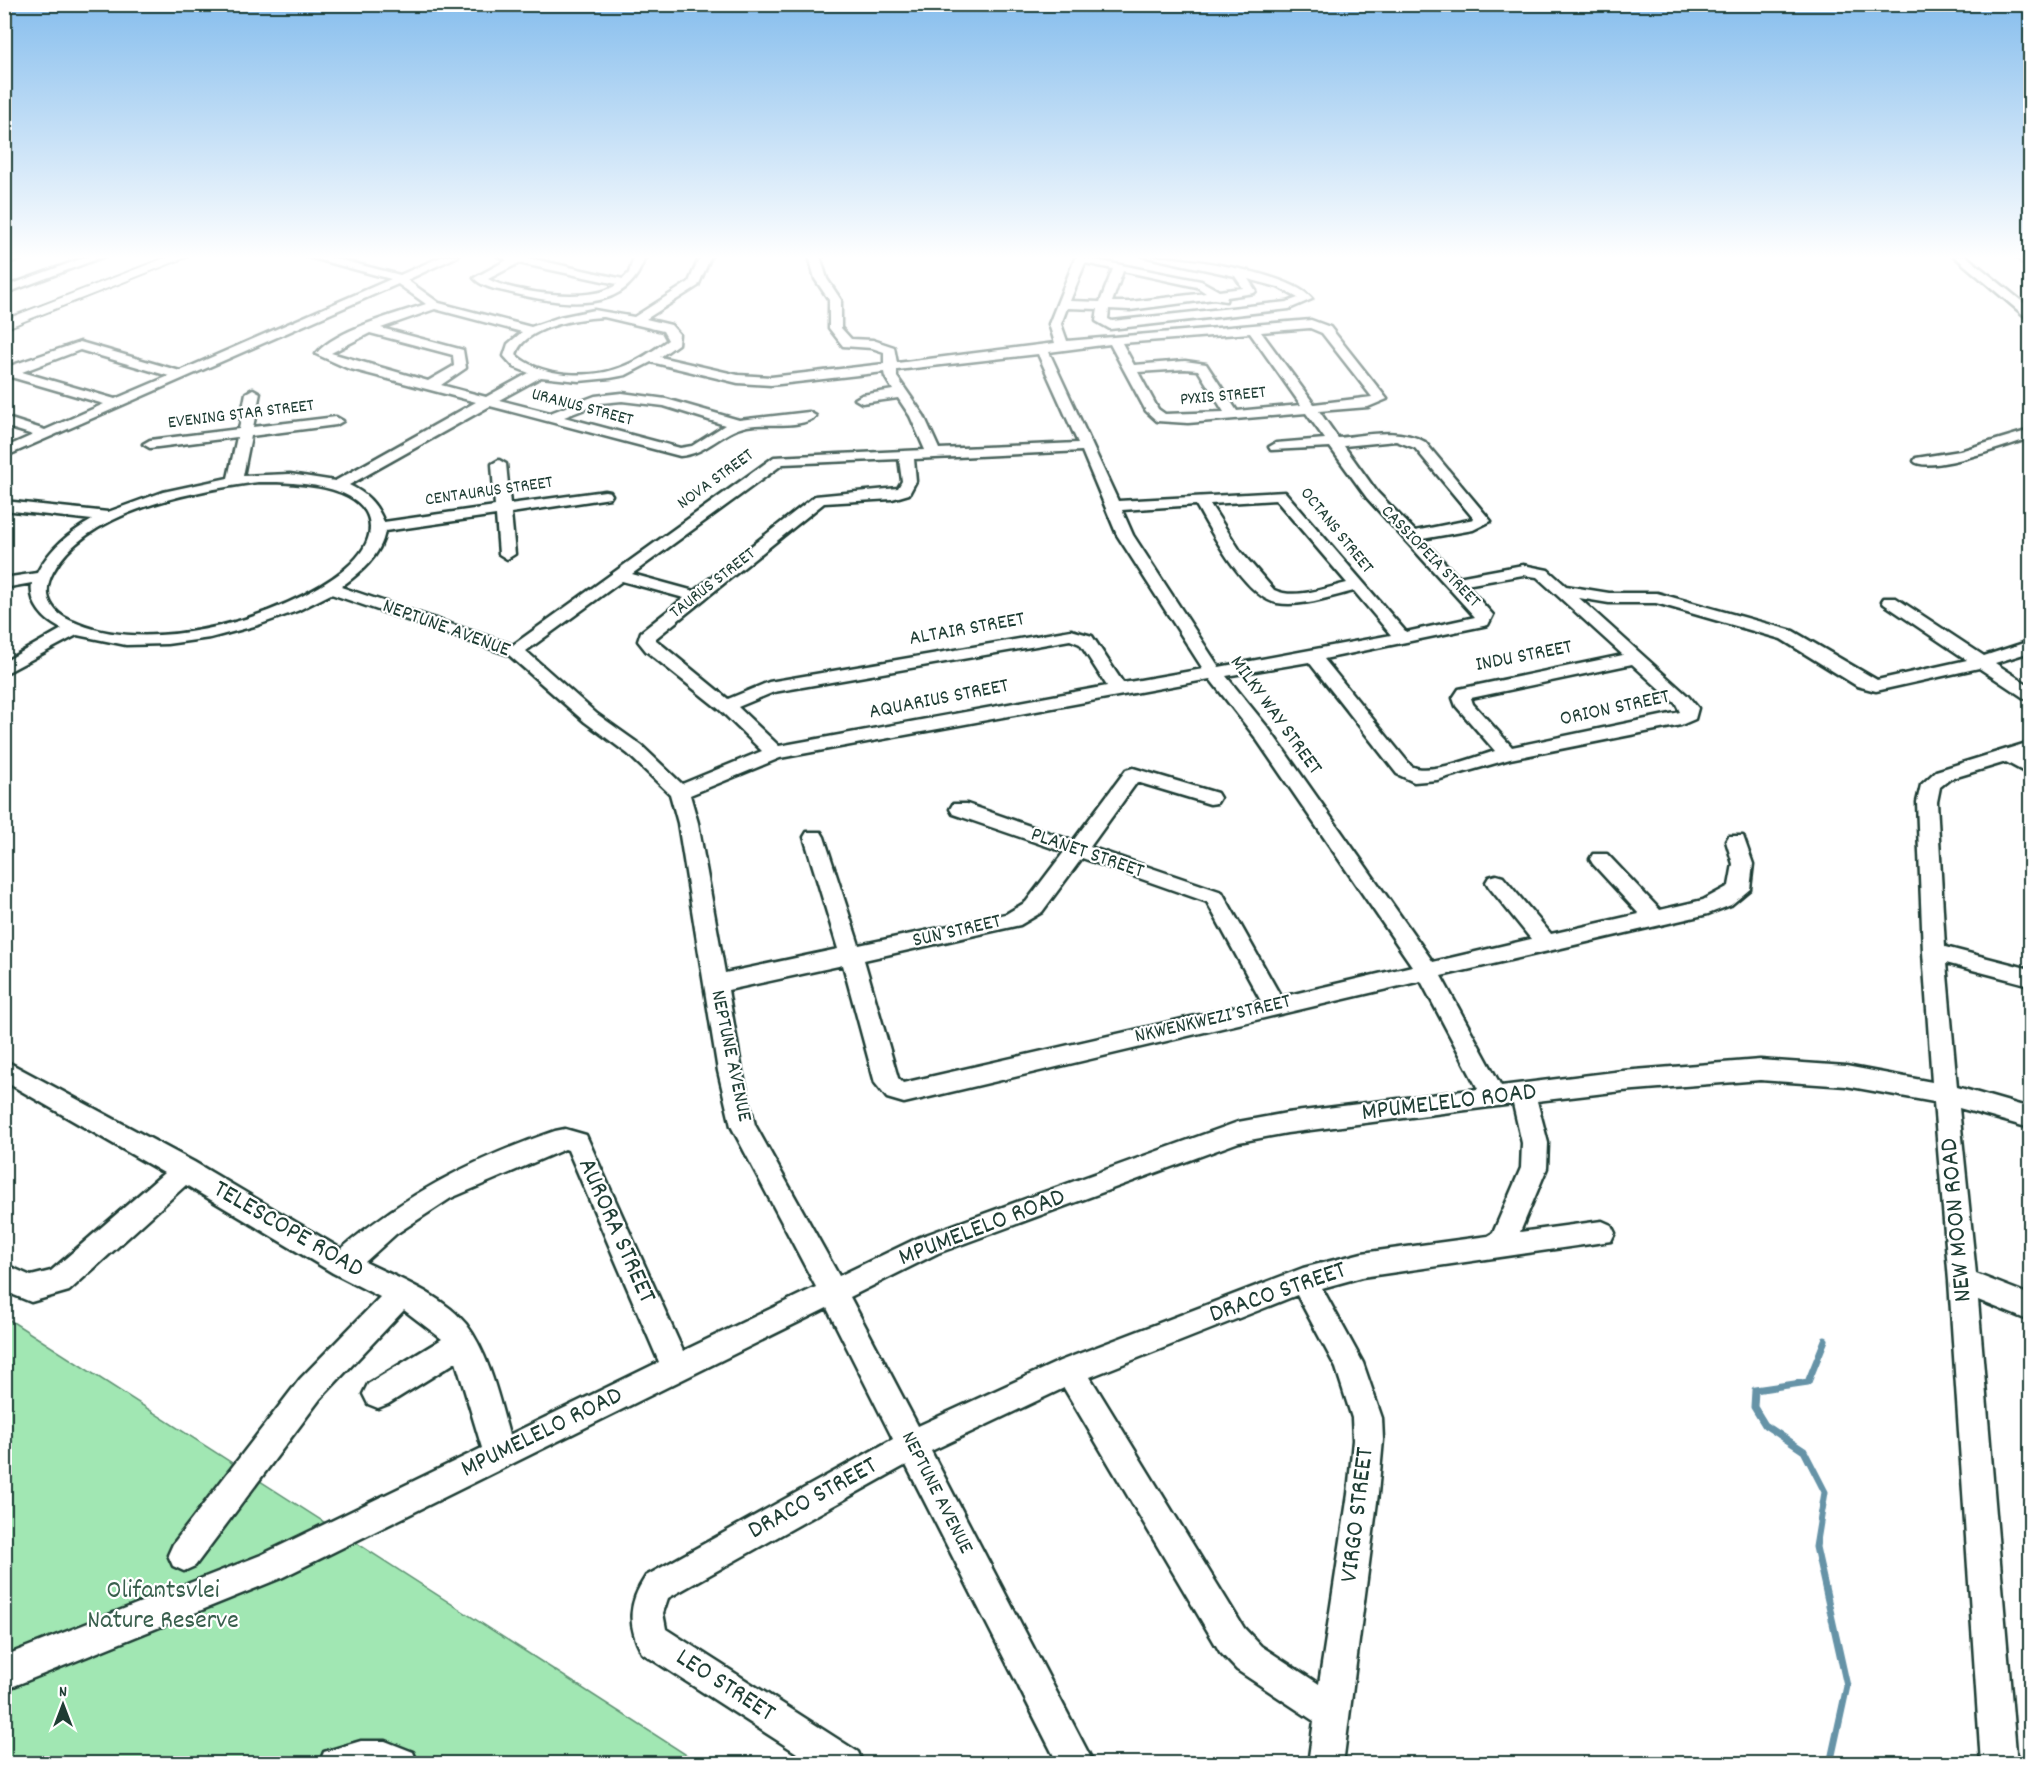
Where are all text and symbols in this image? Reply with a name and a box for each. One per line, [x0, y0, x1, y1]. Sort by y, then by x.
street label: PYXIS STREET [1179, 381, 1267, 413]
street label: URANUS STREET [528, 382, 636, 434]
street label: EVENING STAR STREET [167, 394, 315, 436]
street label: NOVA STREET [673, 444, 759, 516]
street label: CENTAURUS STREET [424, 471, 554, 513]
street label: OCTANS STREET [1293, 482, 1379, 580]
street label: CASSIOPEIA STREET [1375, 500, 1485, 614]
street label: TAURUS STREET [665, 543, 761, 625]
street label: NEPTUNE AVENUE [378, 592, 514, 666]
street label: ALTAIR STREET [907, 605, 1028, 655]
street label: INDU STREET [1473, 633, 1576, 681]
street label: MILKY WAY STREET [1221, 650, 1329, 782]
street label: AQUARIUS STREET [867, 672, 1012, 728]
street label: ORION STREET [1557, 683, 1673, 735]
street label: PLANET STREET [1026, 821, 1148, 888]
street label: SUN STREET [910, 907, 1005, 957]
street label: NEPTUNE AVENUE [701, 987, 759, 1125]
street label: NKWENKWEZI STREET [1132, 987, 1295, 1053]
street label: MPUMELELO ROAD [1360, 1074, 1538, 1132]
street label: NEW MOON ROAD [1931, 1136, 1983, 1304]
street label: AURORA STREET [567, 1152, 665, 1310]
street label: TELESCOPE ROAD [206, 1172, 370, 1288]
street label: MPUMELELO ROAD [893, 1179, 1071, 1277]
street label: DRACO STREET [1205, 1252, 1352, 1334]
street label: MPUMELELO ROAD [455, 1378, 629, 1488]
street label: NEPTUNE AVENUE [892, 1427, 980, 1560]
street label: VIRGO STREET [1331, 1445, 1385, 1585]
street label: DRACO STREET [742, 1448, 885, 1550]
park label: Olifantsvlei Nature Reserve [87, 1573, 239, 1640]
street label: LEO STREET [668, 1640, 782, 1732]
north arrow [33, 1675, 93, 1735]
text: N [59, 1681, 67, 1704]

